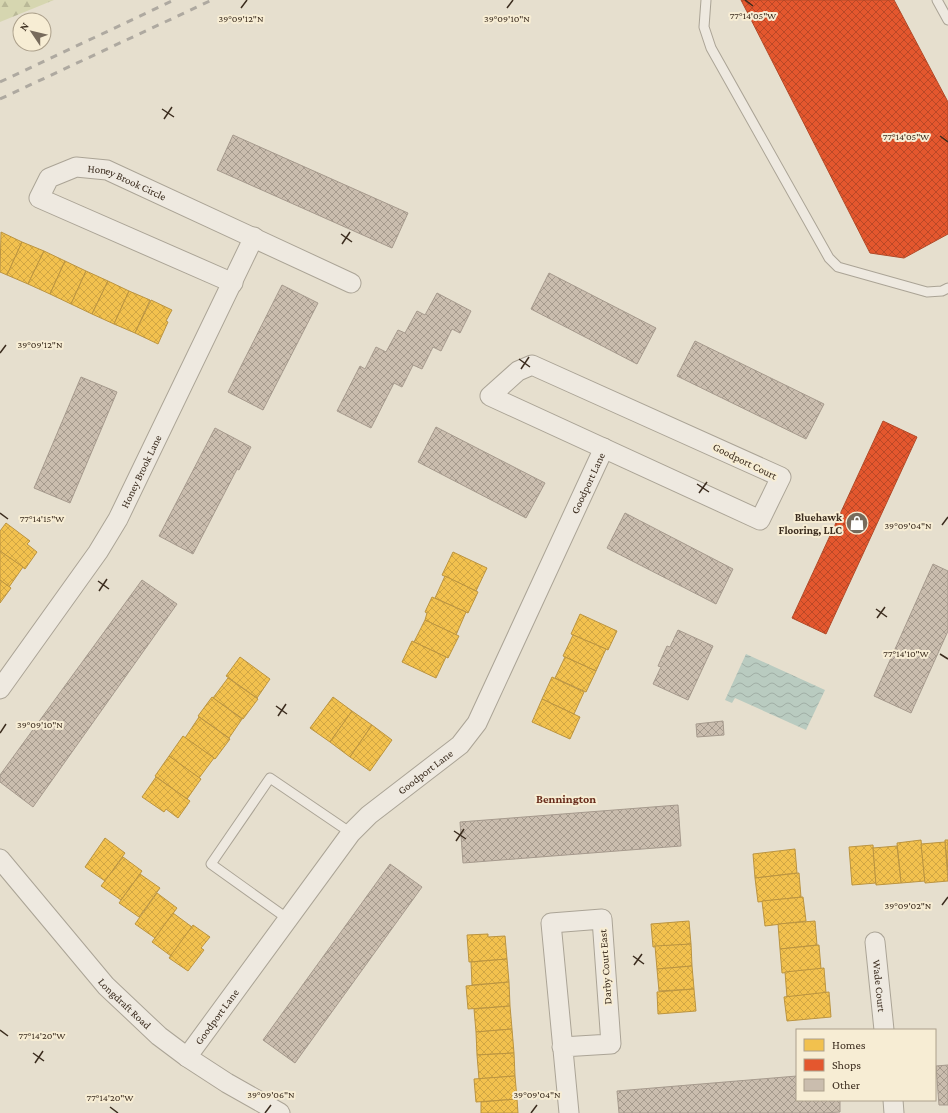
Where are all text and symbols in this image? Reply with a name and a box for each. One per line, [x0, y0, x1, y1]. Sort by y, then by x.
text: 77°14'05"W [730, 10, 777, 21]
north arrow [12, 12, 52, 52]
text: 39°09'12"N [219, 13, 264, 24]
text: 39°09'10"N [484, 13, 530, 24]
text: N [17, 19, 31, 33]
text: 77°14'05"W [883, 131, 930, 142]
street label: Honey Brook Circle [87, 162, 168, 203]
text: 39°09'12"N [18, 339, 63, 350]
street label: Honey Brook Lane [118, 433, 164, 510]
street label: Goodport Court [711, 440, 779, 483]
street label: Goodport Lane [569, 450, 607, 515]
shop icon: Bluehawk Flooring, LLC [844, 510, 870, 536]
place label: Bluehawk Flooring, LLC [779, 511, 843, 537]
text: 77°14'15"W [20, 513, 65, 524]
text: 39°09'04"N [884, 520, 932, 531]
text: 77°14'10"W [883, 648, 930, 659]
text: 39°09'10"N [17, 719, 63, 730]
street label: Goodport Lane [395, 747, 455, 797]
district label: Bennington [536, 792, 596, 806]
text: 39°09'02"N [885, 900, 932, 911]
street label: Darby Court East [596, 929, 615, 1005]
street label: Wade Court [871, 959, 888, 1013]
street label: Longdraft Road [96, 976, 154, 1031]
street label: Goodport Lane [192, 986, 241, 1047]
legend [796, 1029, 936, 1101]
text: 77°14'20"W [19, 1030, 66, 1041]
text: Homes [832, 1038, 866, 1052]
text: Shops [832, 1058, 861, 1072]
text: Other [832, 1078, 861, 1092]
text: 39°09'06"N [247, 1089, 295, 1100]
text: 39°09'04"N [513, 1089, 561, 1100]
text: 77°14'20"W [87, 1092, 134, 1103]

